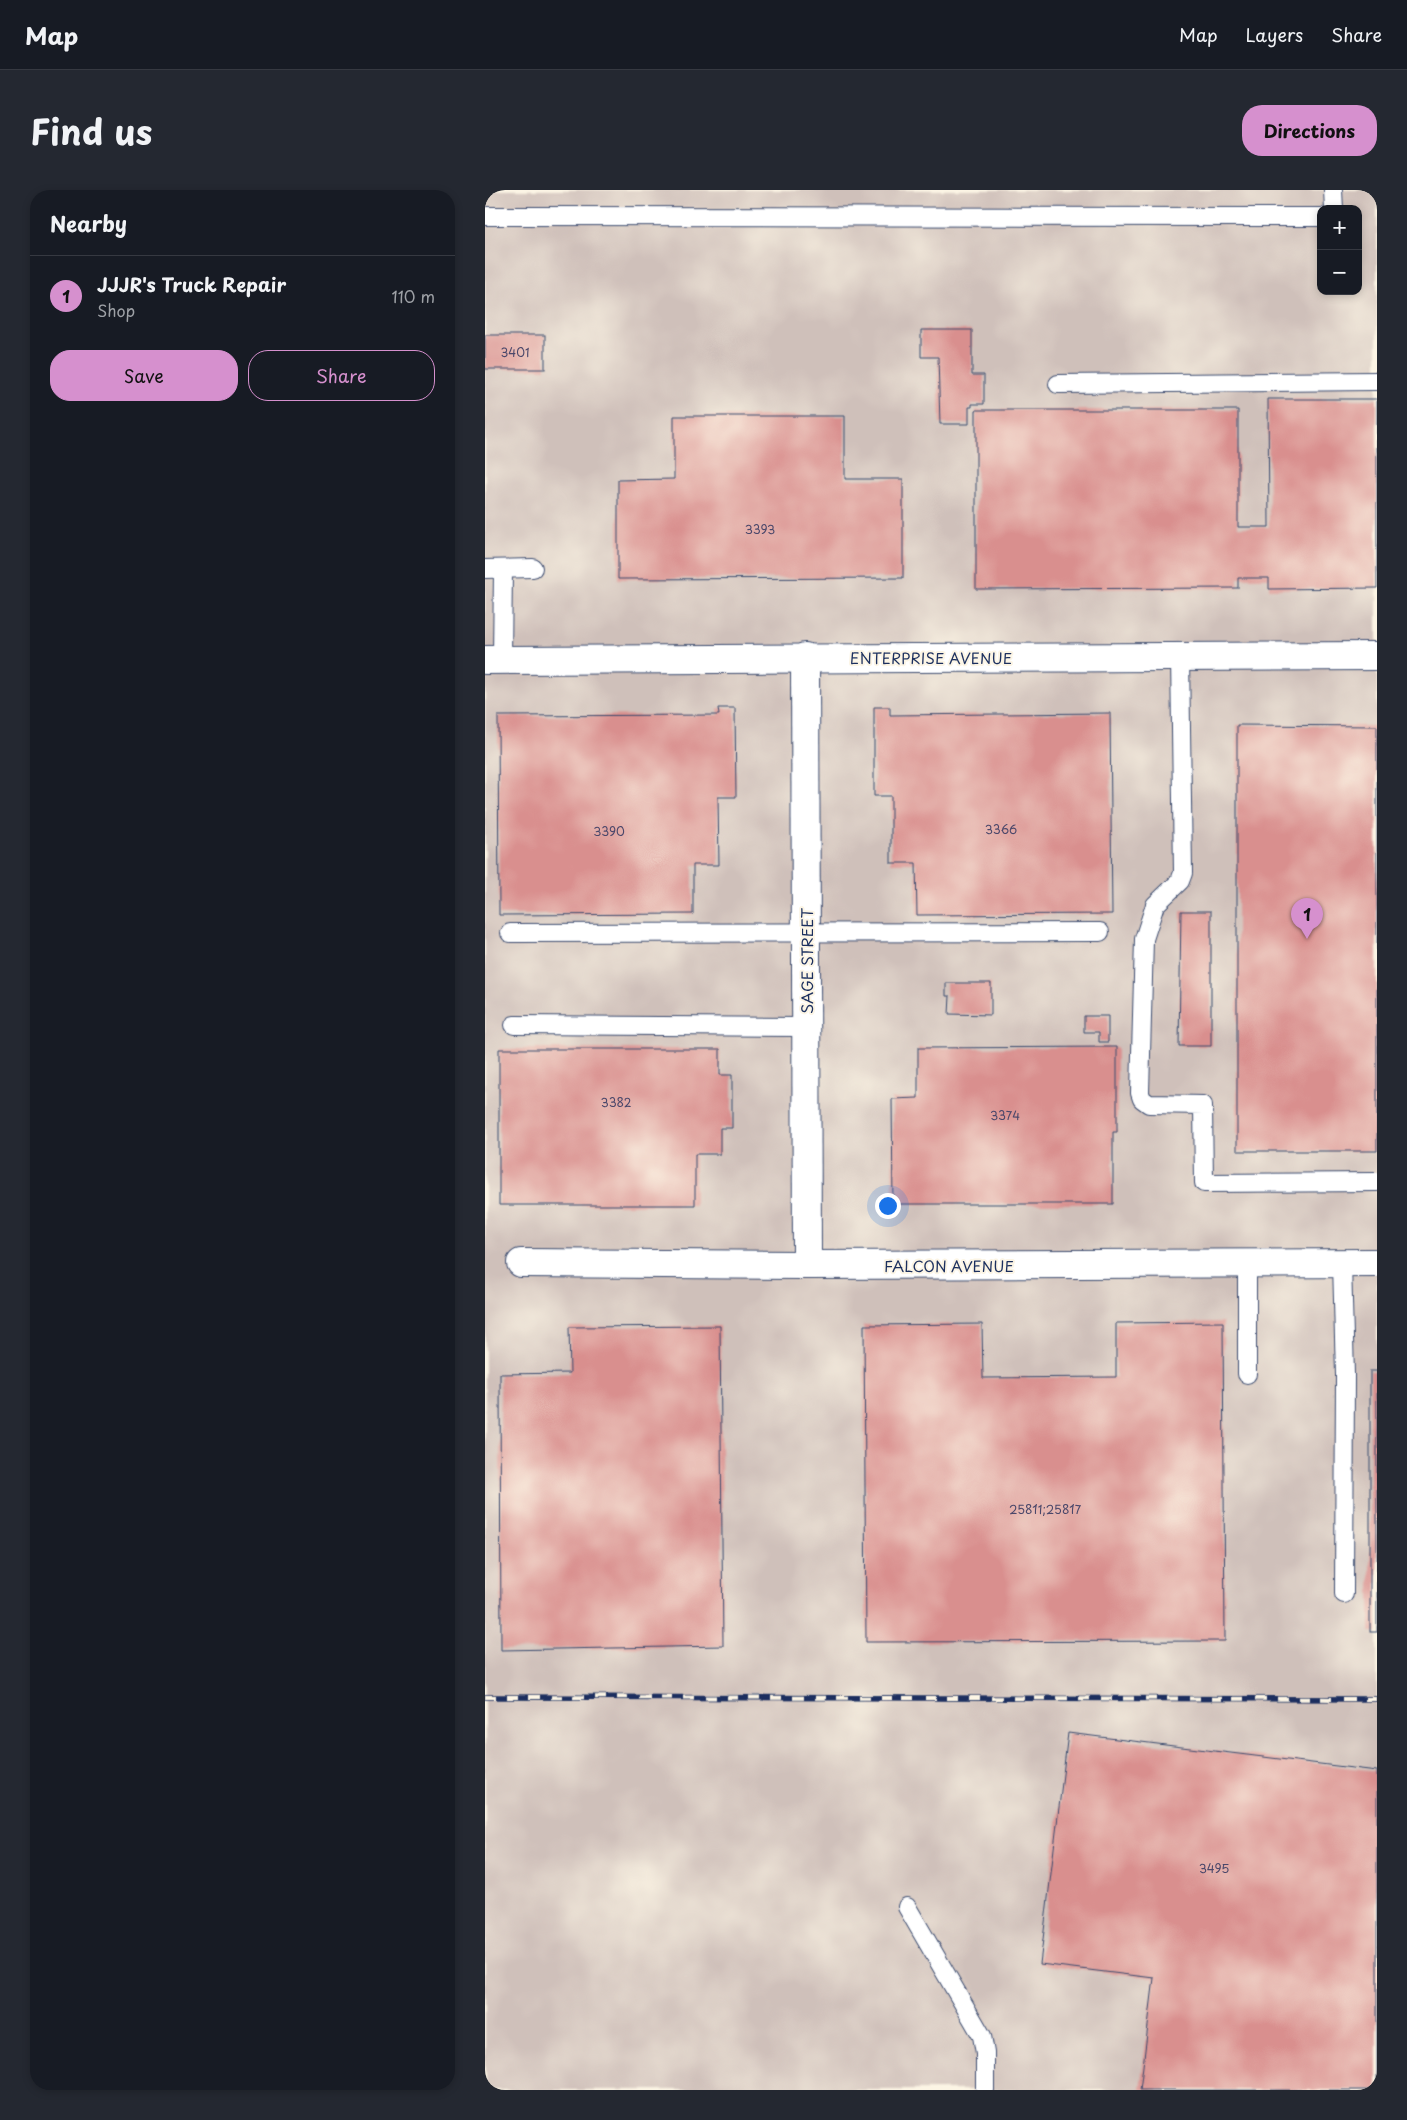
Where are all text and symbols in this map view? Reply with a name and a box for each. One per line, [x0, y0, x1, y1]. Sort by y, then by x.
text: Map [25, 17, 78, 53]
text: Map [1179, 21, 1218, 48]
text: Layers [1246, 21, 1303, 48]
text: Share [1331, 21, 1382, 48]
text: Find us [30, 104, 152, 157]
button: Directions [1242, 105, 1377, 156]
map controls [1317, 205, 1362, 295]
button: + [1317, 205, 1362, 250]
text: Nearby [50, 207, 127, 239]
button: − [1317, 250, 1362, 295]
text: JJJR's Truck Repair [97, 270, 286, 298]
text: 1 [62, 284, 70, 308]
text: 110 m [392, 284, 435, 308]
text: Shop [97, 298, 135, 322]
house number: 3401 [500, 343, 530, 361]
button: Save [50, 350, 238, 401]
button: Share [248, 350, 435, 401]
house number: 3393 [745, 520, 775, 538]
street label: ENTERPRISE AVENUE [850, 646, 1012, 669]
house number: 3366 [985, 820, 1017, 838]
house number: 3390 [593, 822, 625, 840]
pin: 1 [1291, 898, 1323, 939]
street label: SAGE STREET [795, 907, 818, 1014]
house number: 3382 [601, 1093, 632, 1111]
house number: 3374 [990, 1106, 1020, 1124]
your location [875, 1193, 901, 1219]
street label: FALCON AVENUE [884, 1254, 1014, 1277]
house number: 25811;25817 [1009, 1500, 1082, 1518]
house number: 3495 [1199, 1859, 1229, 1877]

